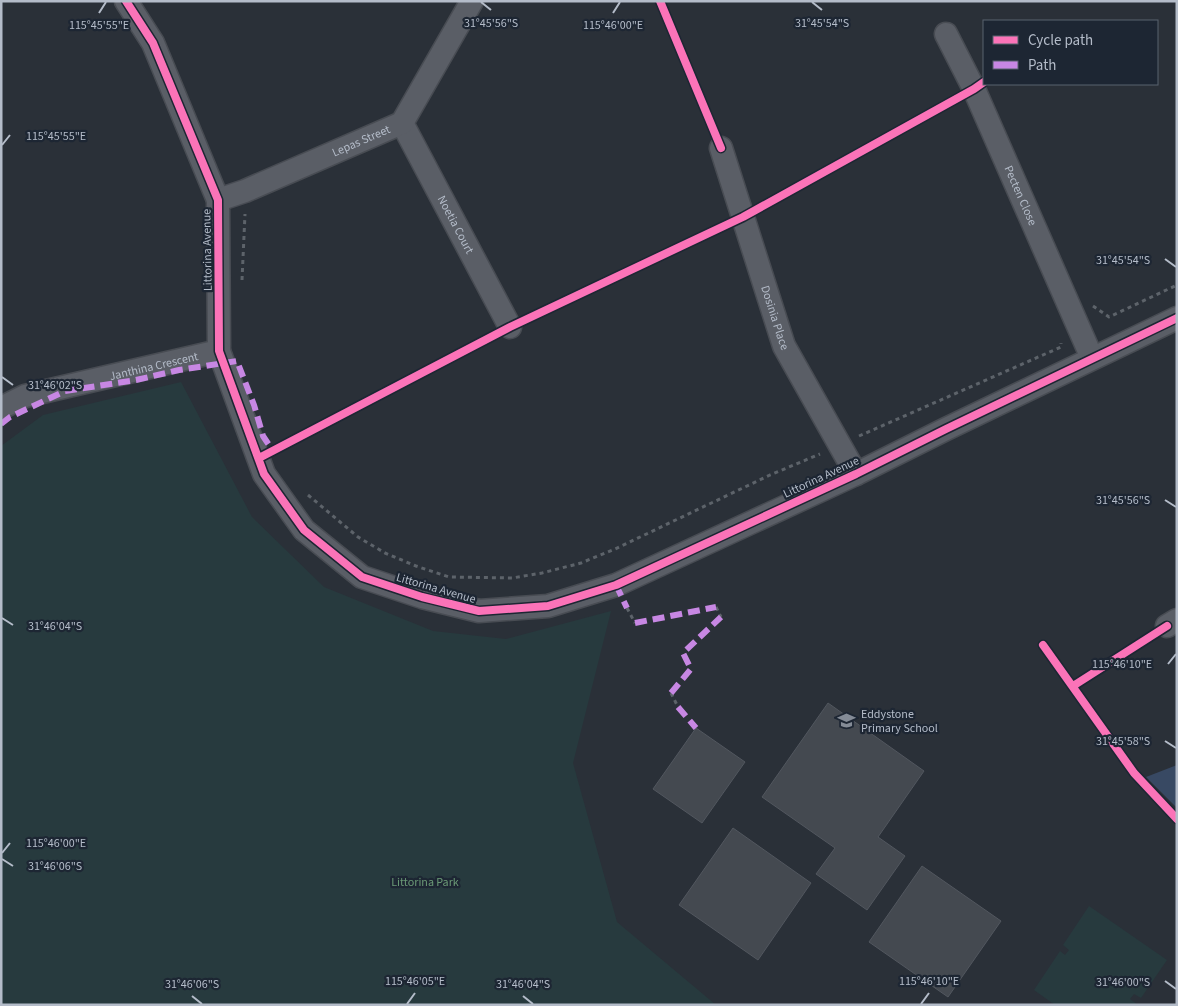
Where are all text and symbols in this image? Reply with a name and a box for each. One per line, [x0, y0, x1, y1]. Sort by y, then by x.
text: 31°45'56"S [464, 15, 518, 32]
text: 31°45'54"S [795, 15, 849, 32]
text: 115°45'55"E [69, 17, 129, 34]
text: 115°46'00"E [583, 17, 643, 34]
legend [983, 20, 1158, 85]
text: Cycle path [1028, 30, 1093, 51]
text: Path [1028, 55, 1056, 76]
street label: Lepas Street [330, 121, 393, 161]
text: 115°45'55"E [26, 128, 86, 145]
street label: Pecten Close [1000, 163, 1041, 228]
street label: Noetia Court [433, 193, 478, 257]
street label: Littorina Avenue [198, 209, 217, 291]
text: 31°45'54"S [1096, 252, 1150, 269]
street label: Dosinia Place [756, 283, 793, 354]
street label: Janthina Crescent [108, 348, 200, 385]
text: 31°46'02"S [28, 377, 82, 394]
street label: Littorina Avenue [780, 452, 862, 503]
text: 31°45'56"S [1096, 492, 1150, 509]
street label: Littorina Avenue [394, 569, 478, 608]
text: 31°46'04"S [28, 618, 82, 635]
text: 115°46'10"E [1092, 656, 1152, 673]
place label: Eddystone Primary School [861, 706, 938, 737]
school or university icon: Eddystone Primary School [837, 711, 857, 731]
text: 31°45'58"S [1096, 733, 1150, 750]
text: 115°46'00"E [26, 835, 86, 852]
text: 31°46'06"S [28, 858, 82, 875]
park label: Littorina Park [391, 874, 459, 891]
text: 115°46'05"E [385, 973, 445, 990]
text: 115°46'10"E [899, 973, 959, 990]
text: 31°46'00"S [1096, 974, 1150, 991]
text: 31°46'06"S [165, 976, 219, 993]
text: 31°46'04"S [496, 976, 550, 993]

